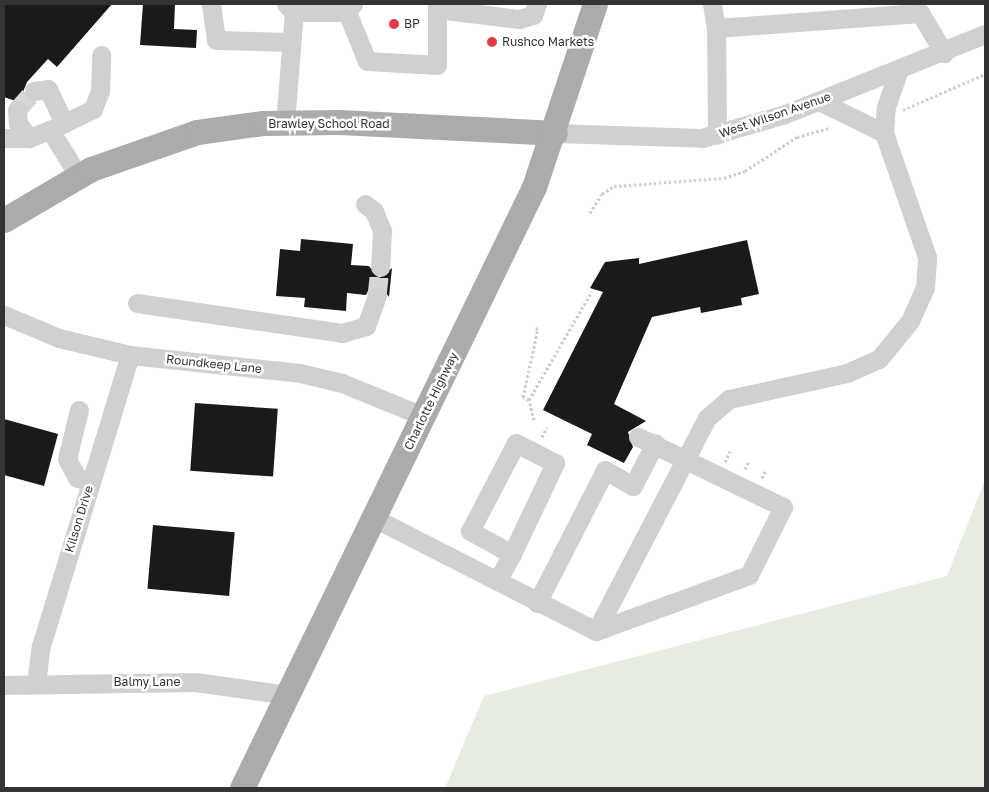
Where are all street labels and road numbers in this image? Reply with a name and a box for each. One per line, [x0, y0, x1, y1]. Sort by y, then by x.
street label: West Wilson Avenue [717, 89, 833, 141]
street label: Brawley School Road [268, 117, 390, 131]
street label: Charlotte Highway [401, 350, 461, 452]
street label: Roundkeep Lane [165, 352, 263, 376]
street label: Kilson Drive [62, 484, 96, 554]
street label: Balmy Lane [114, 675, 180, 689]

